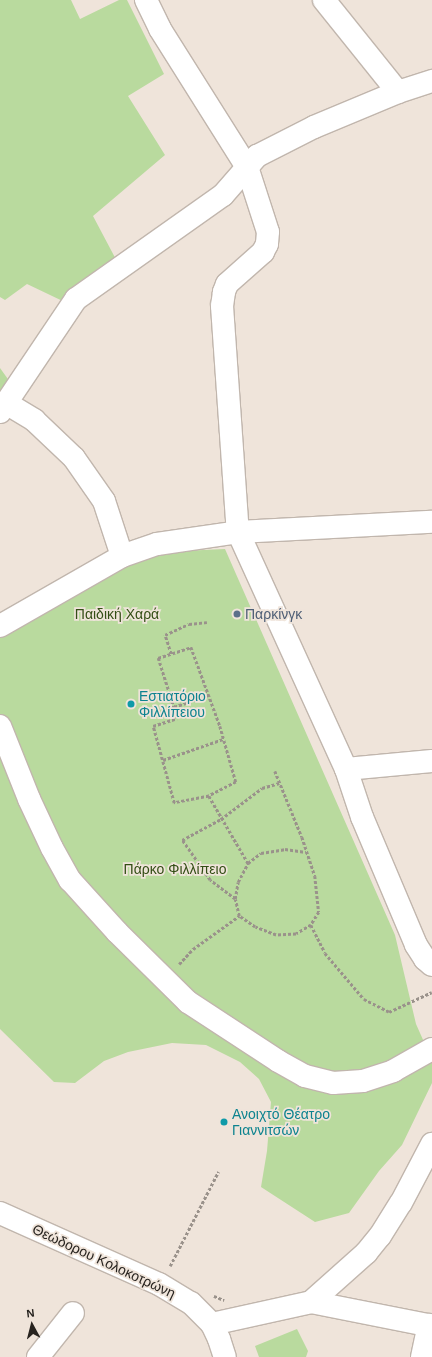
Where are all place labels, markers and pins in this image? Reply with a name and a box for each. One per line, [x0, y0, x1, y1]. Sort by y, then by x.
place label: Παρκίνγκ [245, 606, 302, 622]
marker: Παρκίνγκ [232, 609, 242, 619]
place label: Εστιατόριο Φιλλίπειου [139, 688, 206, 720]
marker: Εστιατόριο Φιλλίπειου [126, 699, 136, 709]
place label: Ανοιχτό Θέατρο Γιαννιτσών [232, 1106, 330, 1138]
marker: Ανοιχτό Θέατρο Γιαννιτσών [219, 1117, 229, 1127]

